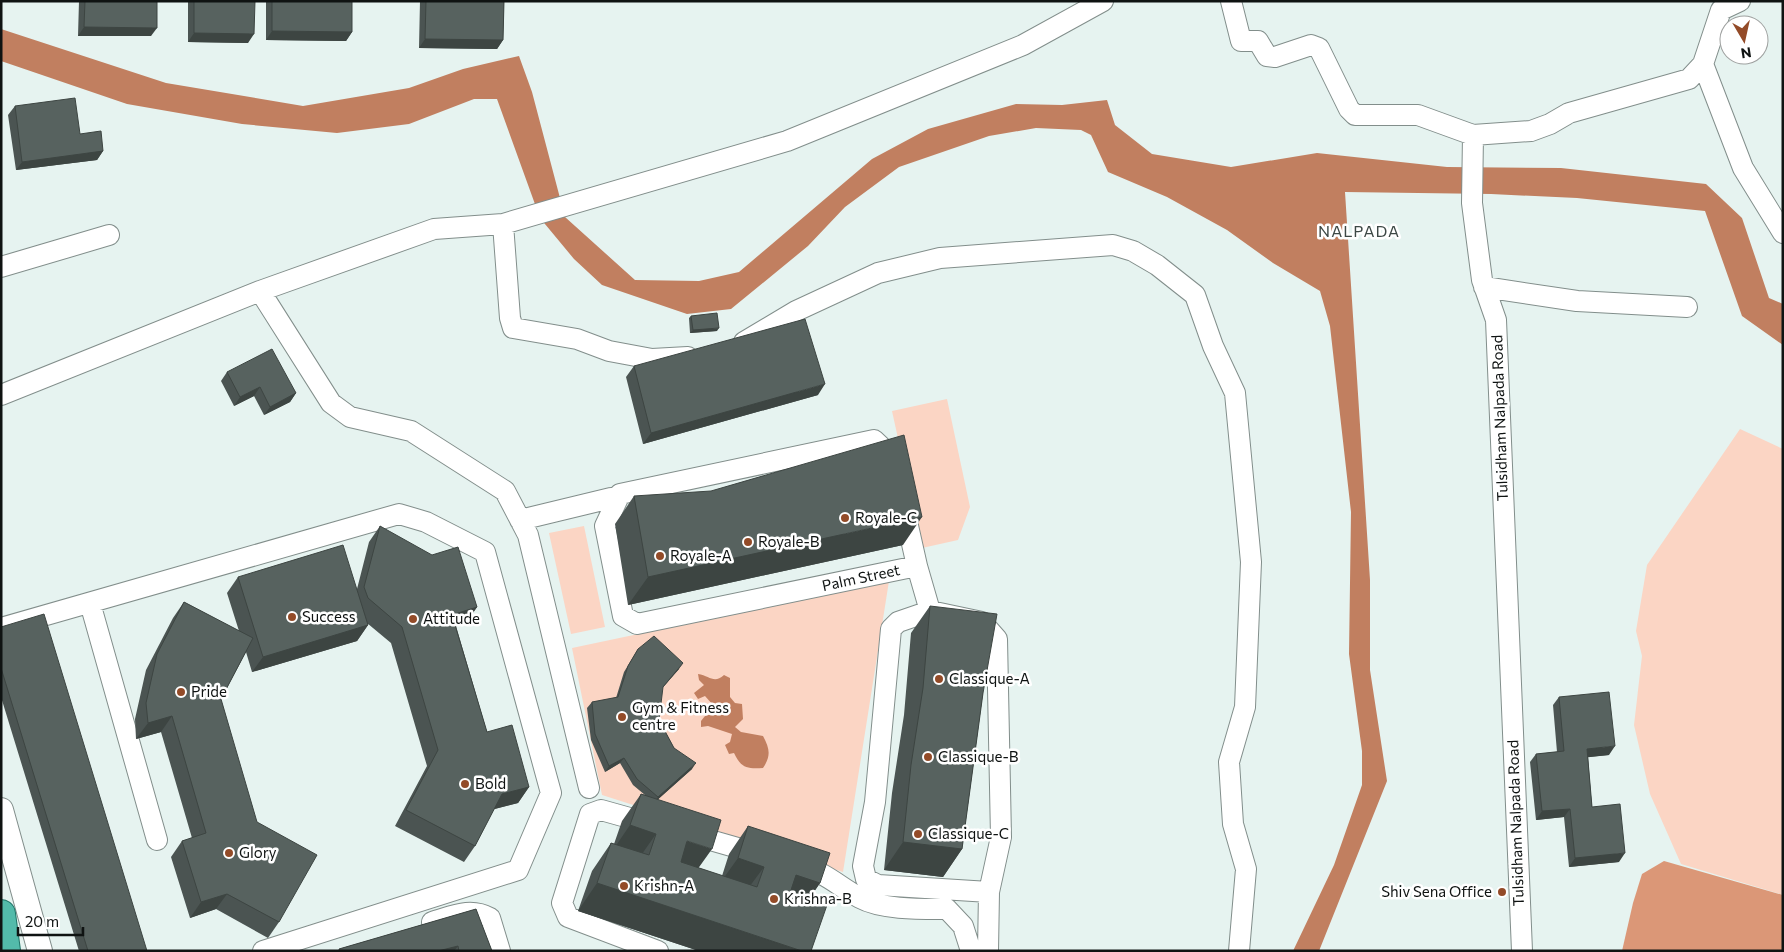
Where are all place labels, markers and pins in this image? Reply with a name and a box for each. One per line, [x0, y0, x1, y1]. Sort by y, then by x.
place label: Royale-C [855, 508, 917, 526]
marker: Royale-C [839, 512, 851, 524]
place label: Royale-B [758, 532, 820, 550]
marker: Royale-B [742, 536, 754, 548]
place label: Royale-A [670, 546, 732, 564]
marker: Royale-A [654, 550, 666, 562]
place label: Success [302, 607, 356, 625]
place label: Attitude [423, 609, 480, 627]
marker: Success [286, 611, 298, 623]
marker: Attitude [407, 613, 419, 625]
place label: Classique-A [949, 669, 1030, 687]
marker: Classique-A [933, 673, 945, 685]
place label: Pride [191, 682, 227, 700]
marker: Pride [175, 686, 187, 698]
place label: Gym & Fitness centre [632, 698, 729, 733]
marker: Gym & Fitness centre [616, 711, 628, 723]
place label: Classique-B [938, 747, 1019, 765]
marker: Classique-B [922, 751, 934, 763]
place label: Bold [475, 774, 506, 792]
marker: Bold [459, 778, 471, 790]
place label: Classique-C [928, 824, 1009, 842]
marker: Classique-C [912, 828, 924, 840]
place label: Glory [239, 843, 277, 861]
marker: Glory [223, 847, 235, 859]
place label: Krishn-A [634, 876, 694, 894]
marker: Krishn-A [618, 880, 630, 892]
place label: Shiv Sena Office [1381, 882, 1492, 900]
marker: Shiv Sena Office [1496, 886, 1508, 898]
place label: Krishna-B [784, 889, 852, 907]
marker: Krishna-B [768, 893, 780, 905]

